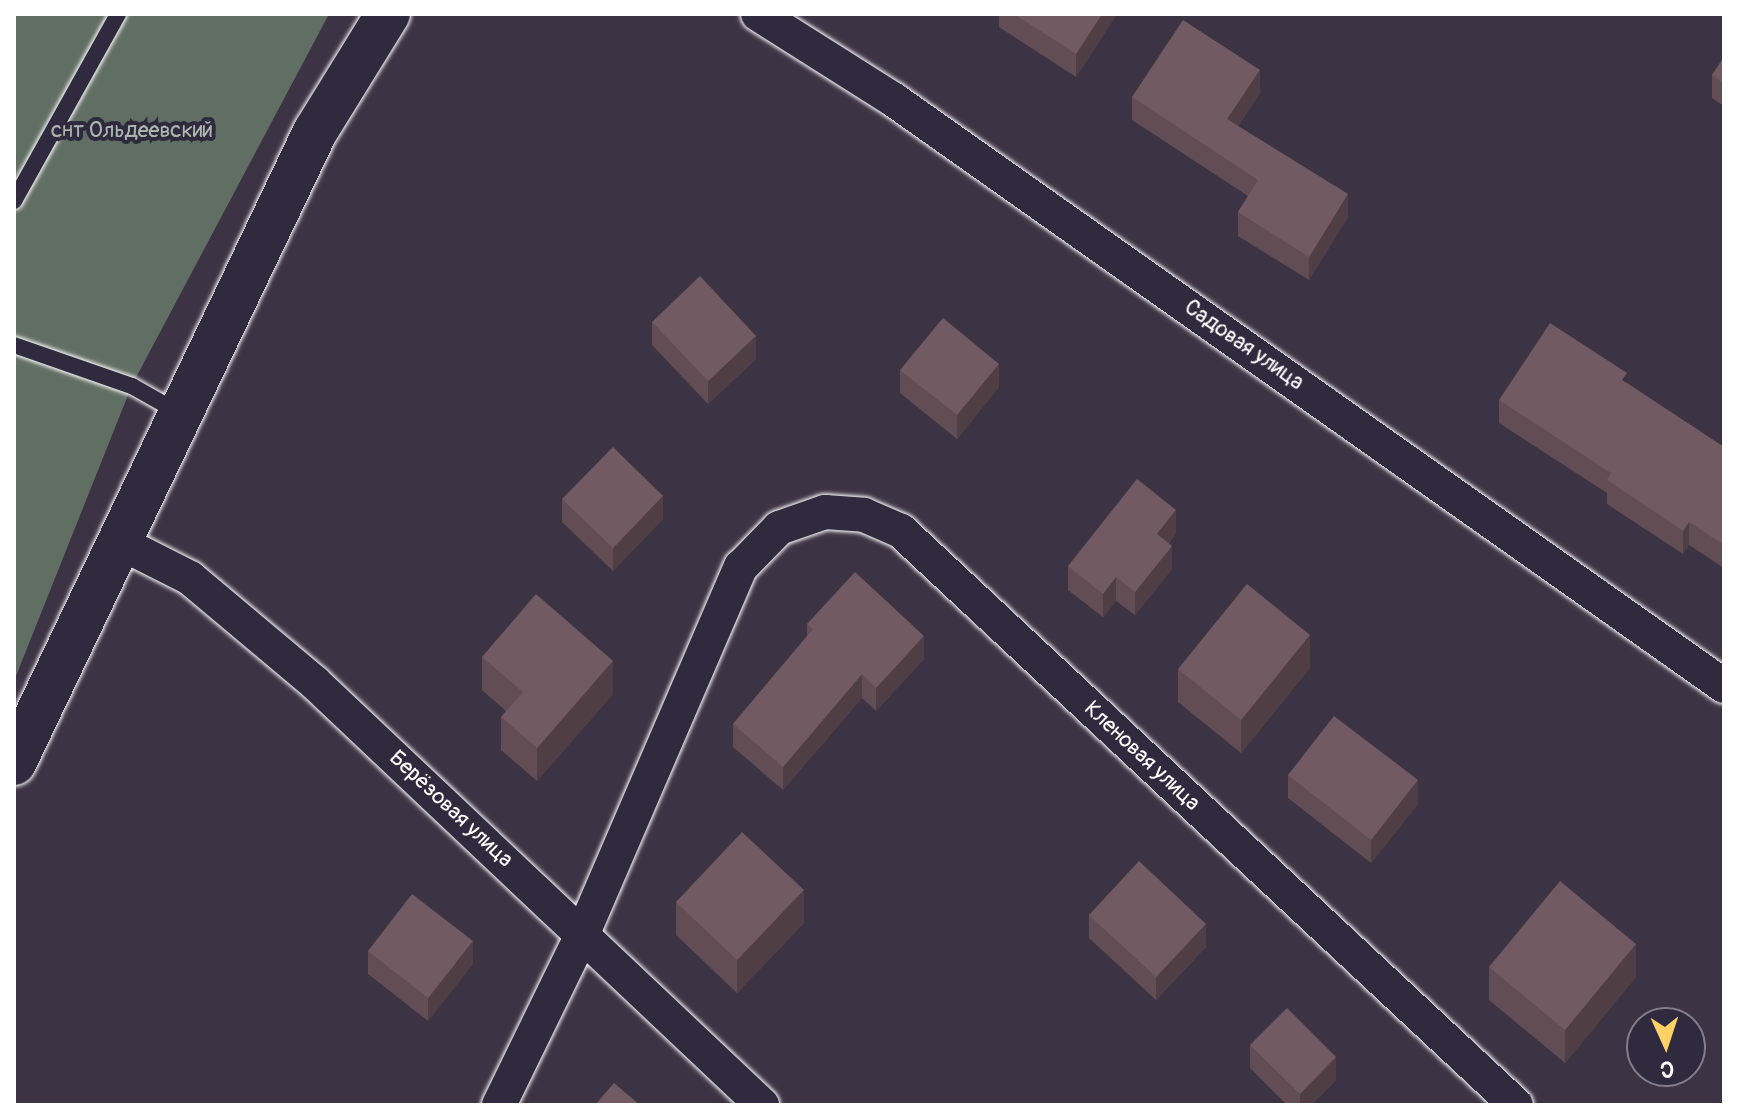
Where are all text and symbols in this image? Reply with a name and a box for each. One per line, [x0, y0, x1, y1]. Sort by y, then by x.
park label: снт Ольдеевский [51, 118, 213, 144]
street label: Садовая улица [1179, 294, 1309, 396]
street label: Кленовая улица [1079, 696, 1205, 816]
street label: Берёзовая улица [384, 745, 518, 873]
north arrow [1626, 1007, 1706, 1087]
text: С [1660, 1055, 1675, 1083]

